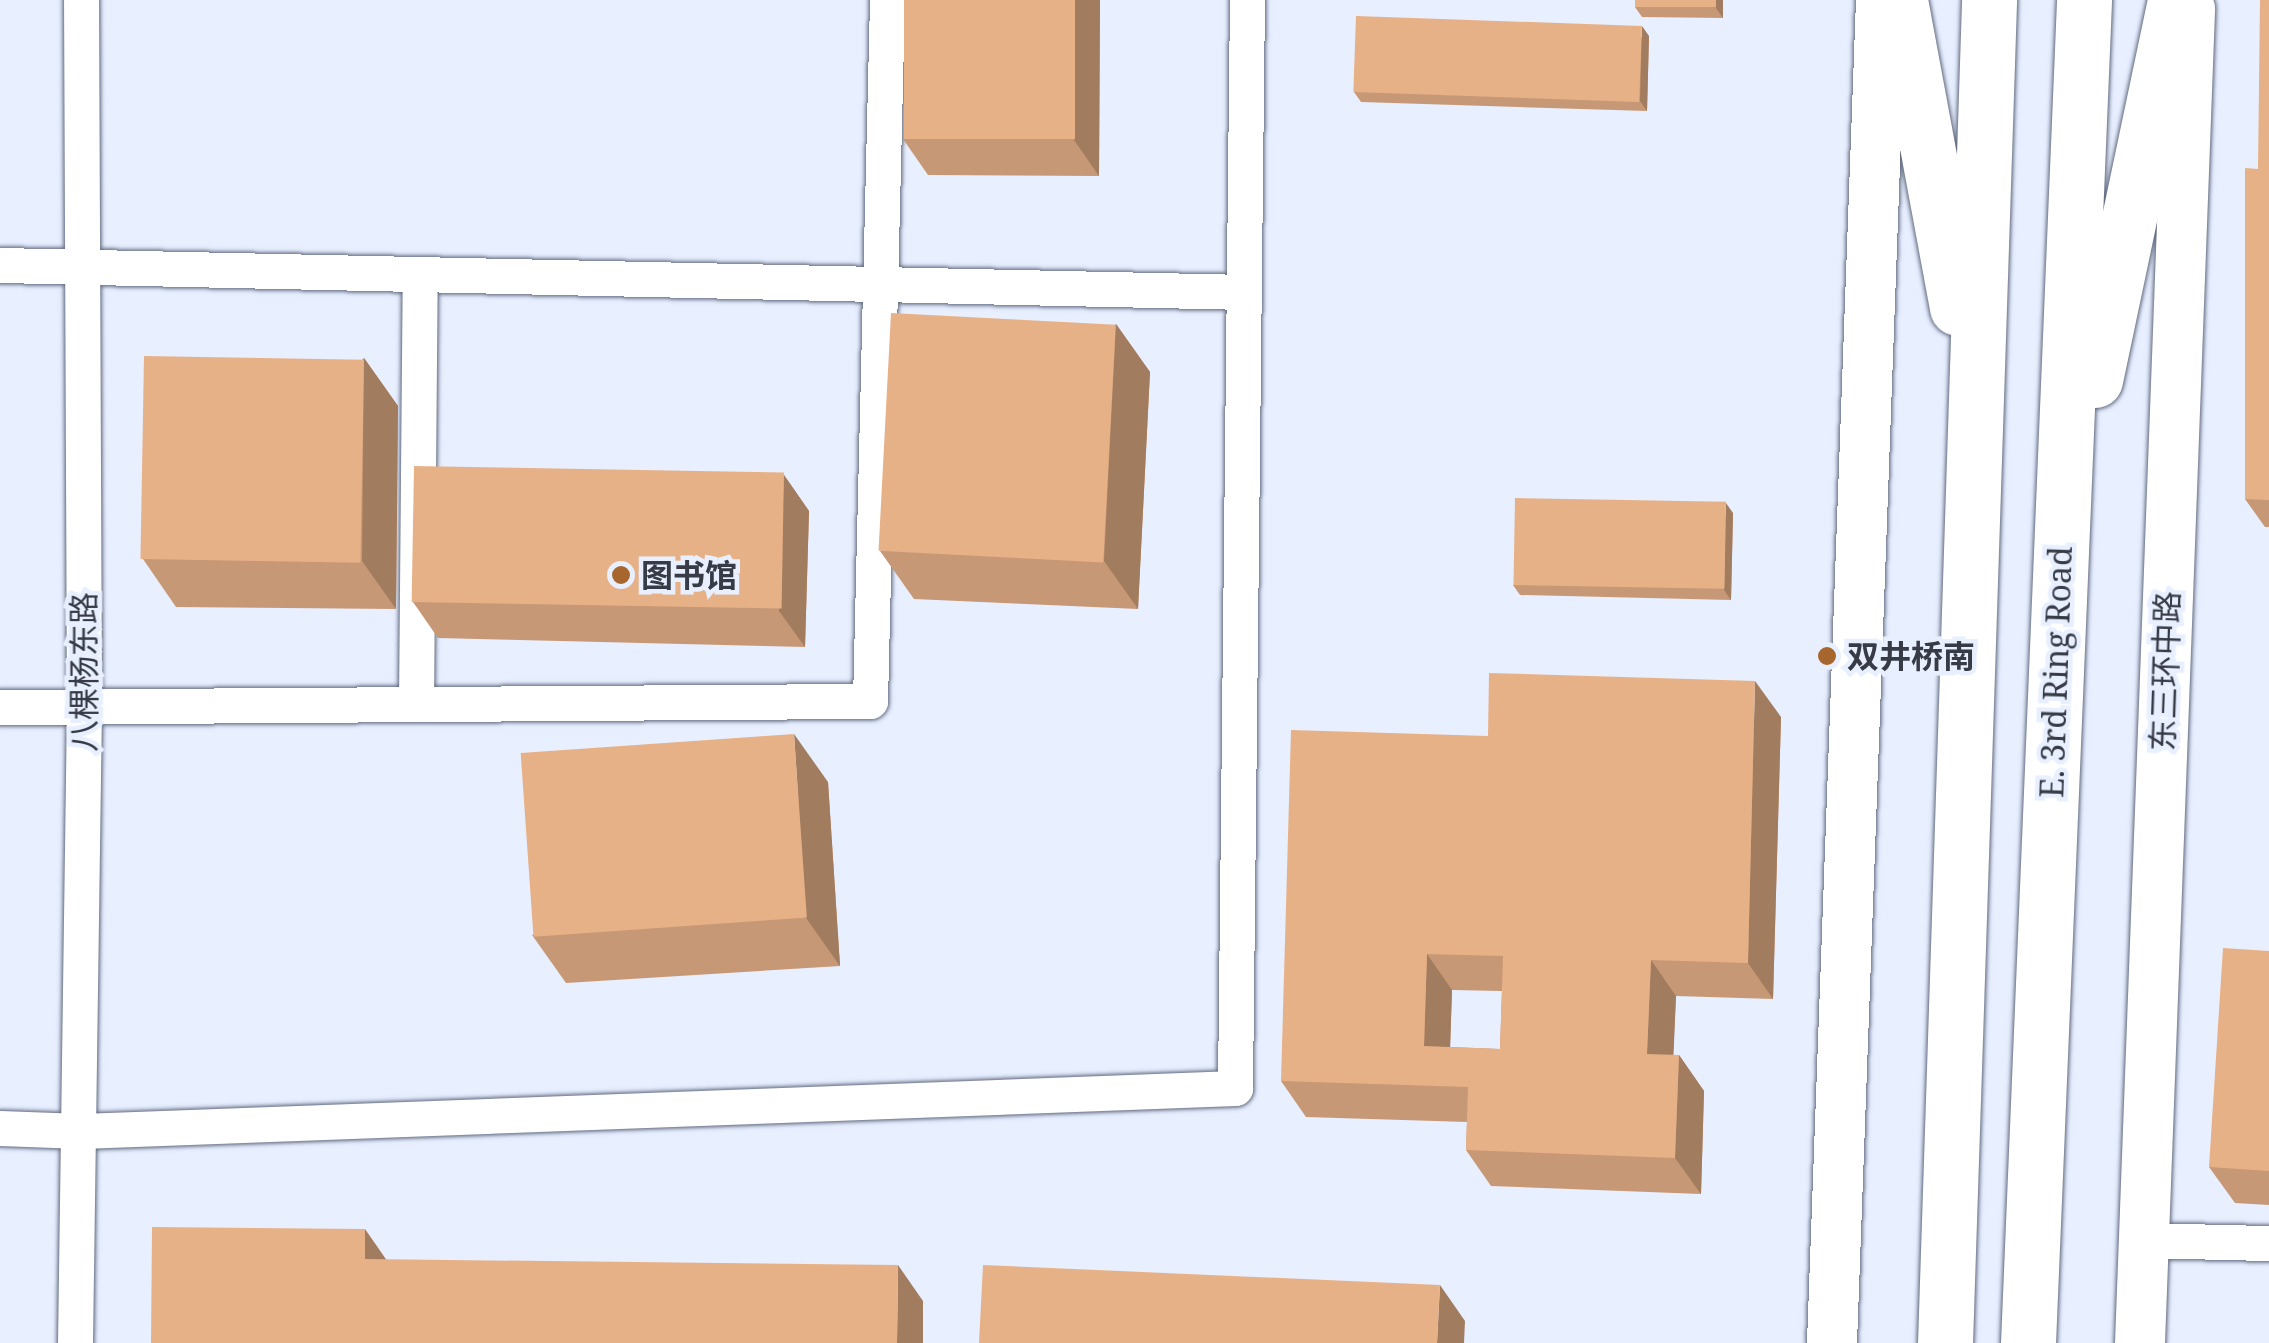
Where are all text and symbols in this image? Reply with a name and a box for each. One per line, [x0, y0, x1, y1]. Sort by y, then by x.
street label: E. 3rd Ring Road [2032, 546, 2080, 798]
place label: 图书馆 [641, 556, 737, 594]
marker: 图书馆 [610, 564, 632, 586]
street label: 东三环中路 [2143, 590, 2187, 752]
street label: 八棵杨东路 [65, 592, 103, 752]
place label: 双井桥南 [1847, 637, 1975, 675]
marker: 双井桥南 [1816, 645, 1838, 667]

